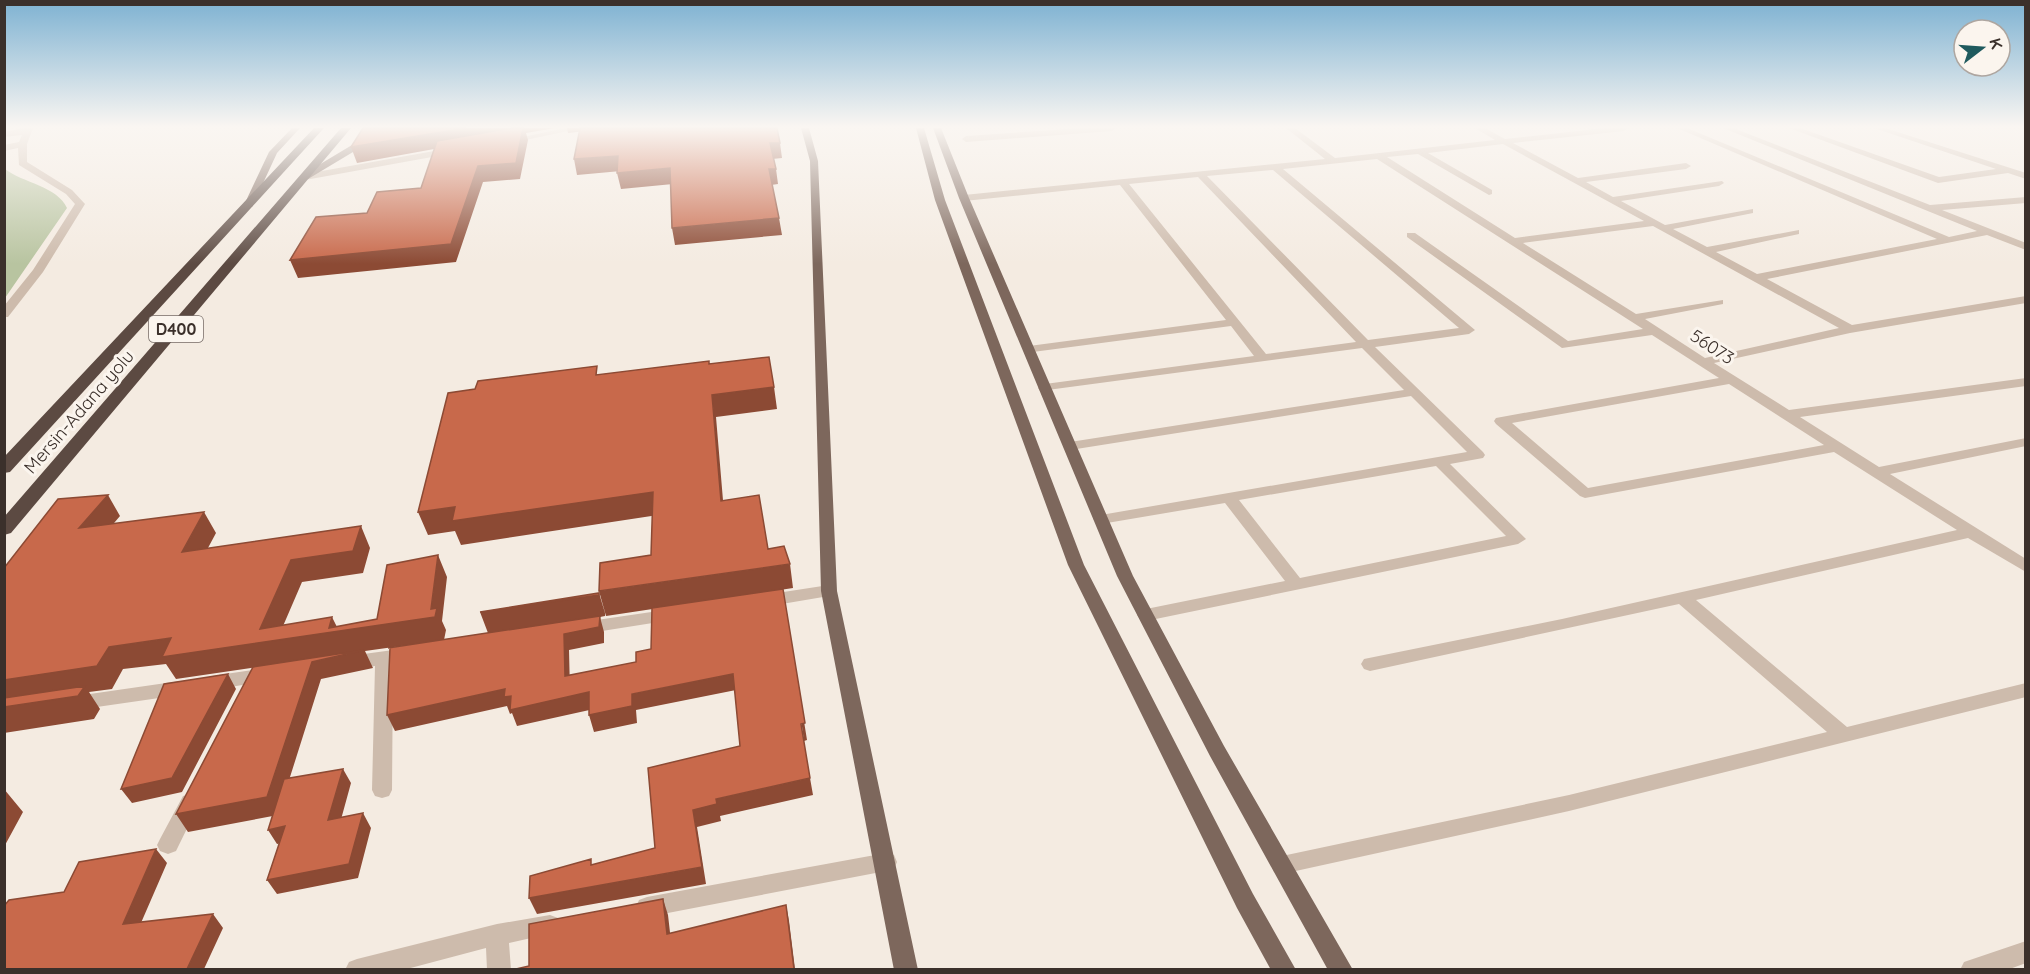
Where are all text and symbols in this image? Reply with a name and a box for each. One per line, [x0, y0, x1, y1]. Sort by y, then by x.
north arrow [1952, 18, 2012, 78]
text: K [1985, 36, 2007, 52]
road number: D400 [149, 316, 203, 342]
street label: 56073 [1686, 324, 1739, 369]
street label: Mersin-Adana yolu [19, 345, 139, 478]

